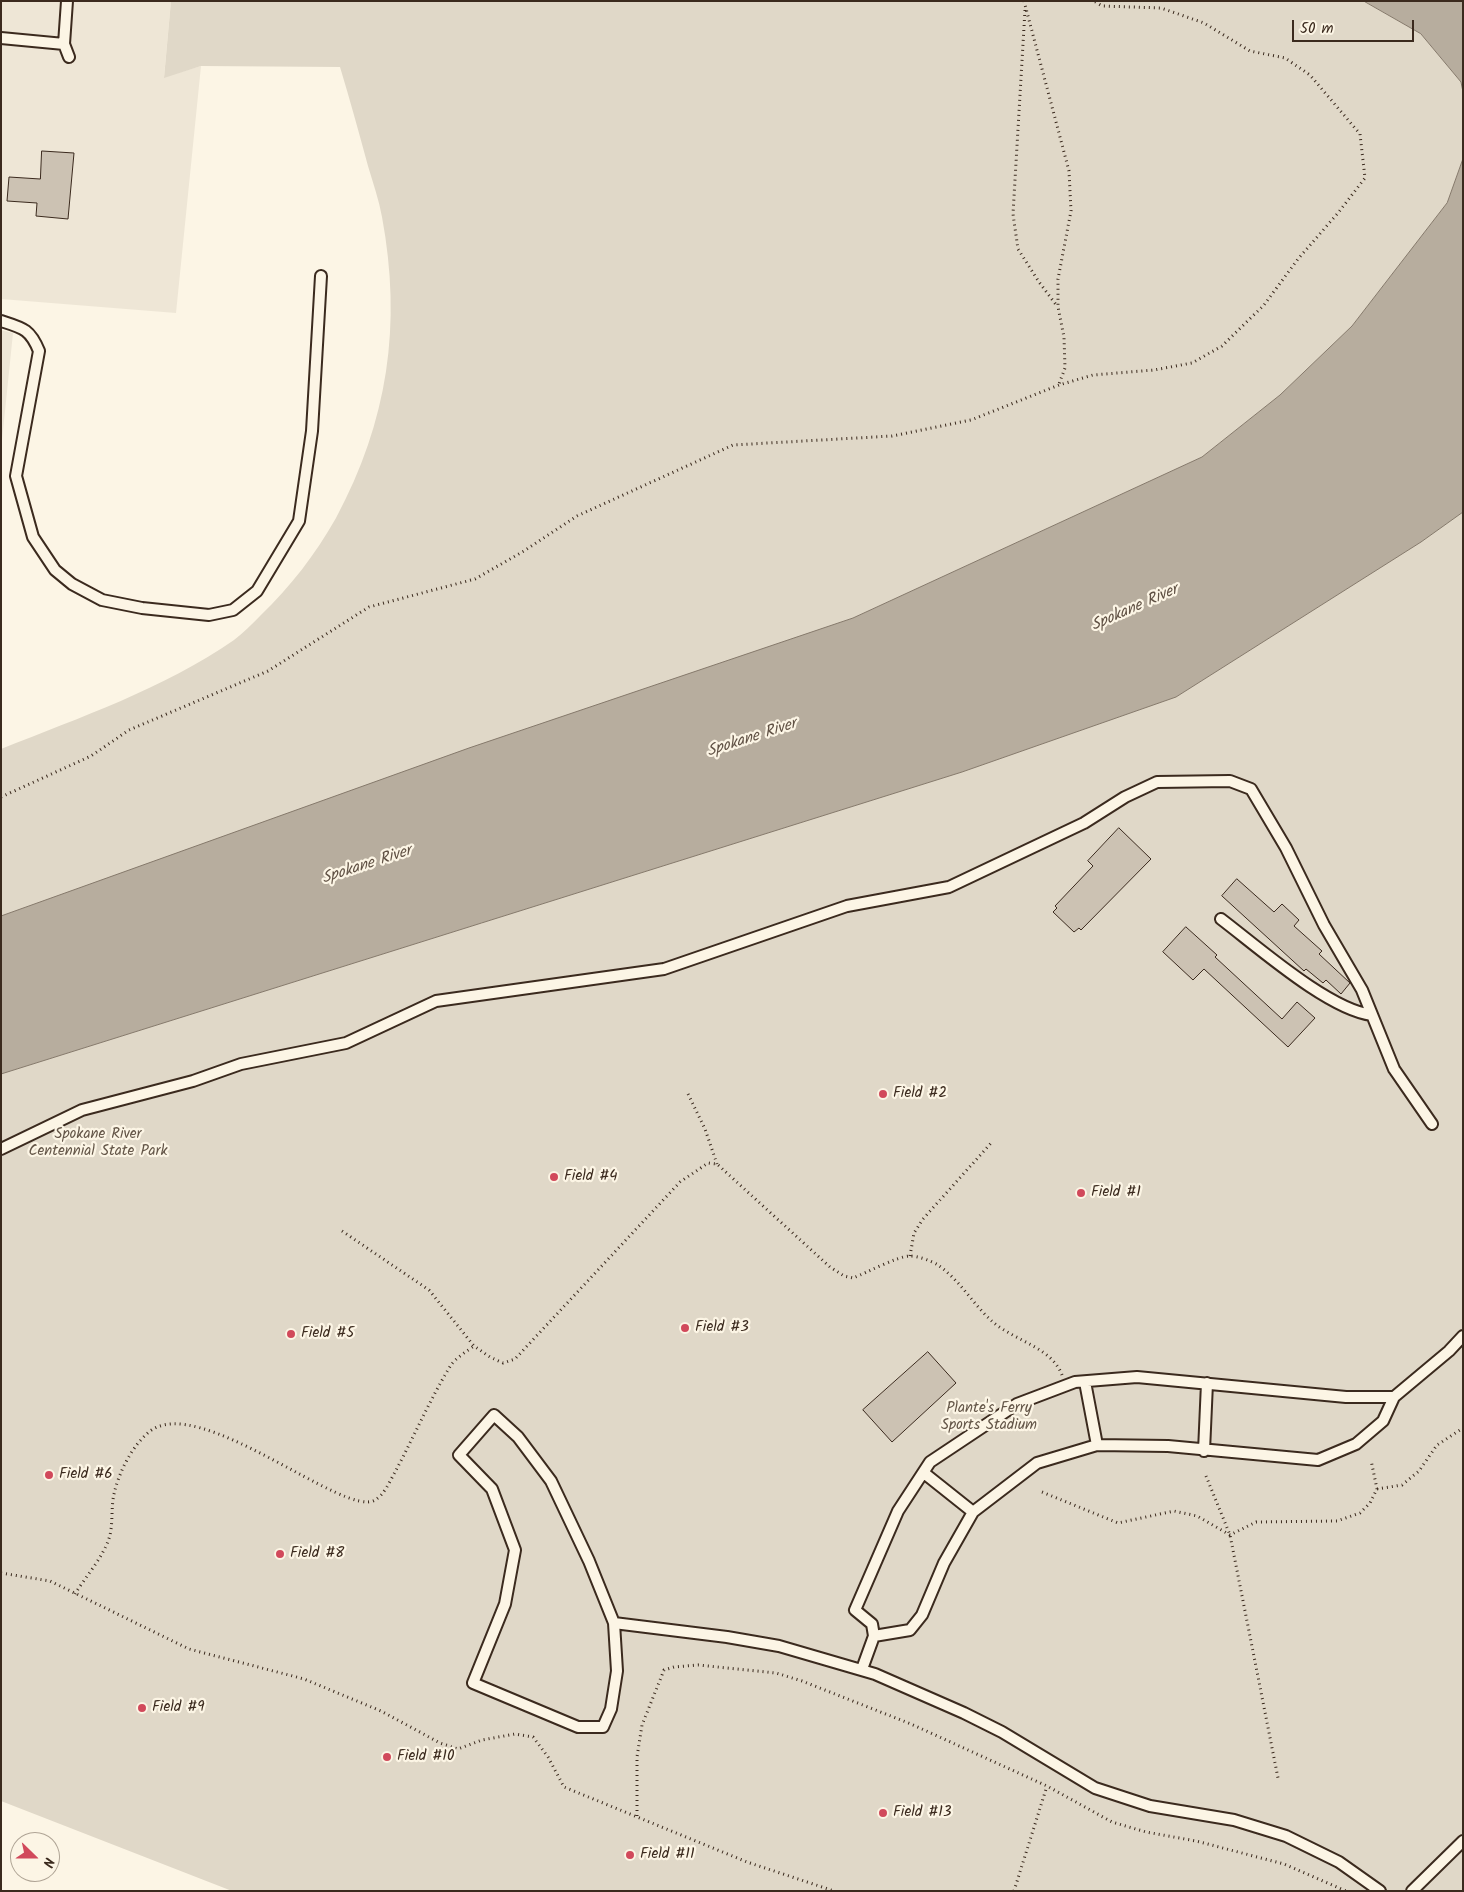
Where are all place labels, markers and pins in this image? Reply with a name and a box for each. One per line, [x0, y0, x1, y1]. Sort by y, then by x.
place label: Field #2 [893, 1085, 947, 1103]
marker: Field #2 [877, 1088, 889, 1100]
place label: Field #4 [564, 1168, 617, 1186]
marker: Field #4 [548, 1171, 560, 1183]
place label: Field #1 [1091, 1184, 1141, 1202]
marker: Field #1 [1075, 1187, 1087, 1199]
place label: Field #3 [695, 1319, 749, 1337]
marker: Field #3 [679, 1322, 691, 1334]
place label: Field #5 [301, 1325, 354, 1343]
marker: Field #5 [285, 1328, 297, 1340]
place label: Field #6 [59, 1466, 113, 1484]
marker: Field #6 [43, 1469, 55, 1481]
place label: Field #8 [290, 1545, 344, 1563]
marker: Field #8 [274, 1548, 286, 1560]
place label: Field #9 [152, 1699, 204, 1717]
marker: Field #9 [136, 1702, 148, 1714]
place label: Field #10 [397, 1748, 454, 1766]
marker: Field #10 [381, 1751, 393, 1763]
place label: Field #13 [893, 1804, 951, 1822]
marker: Field #13 [877, 1807, 889, 1819]
place label: Field #11 [640, 1846, 695, 1864]
marker: Field #11 [624, 1849, 636, 1861]

